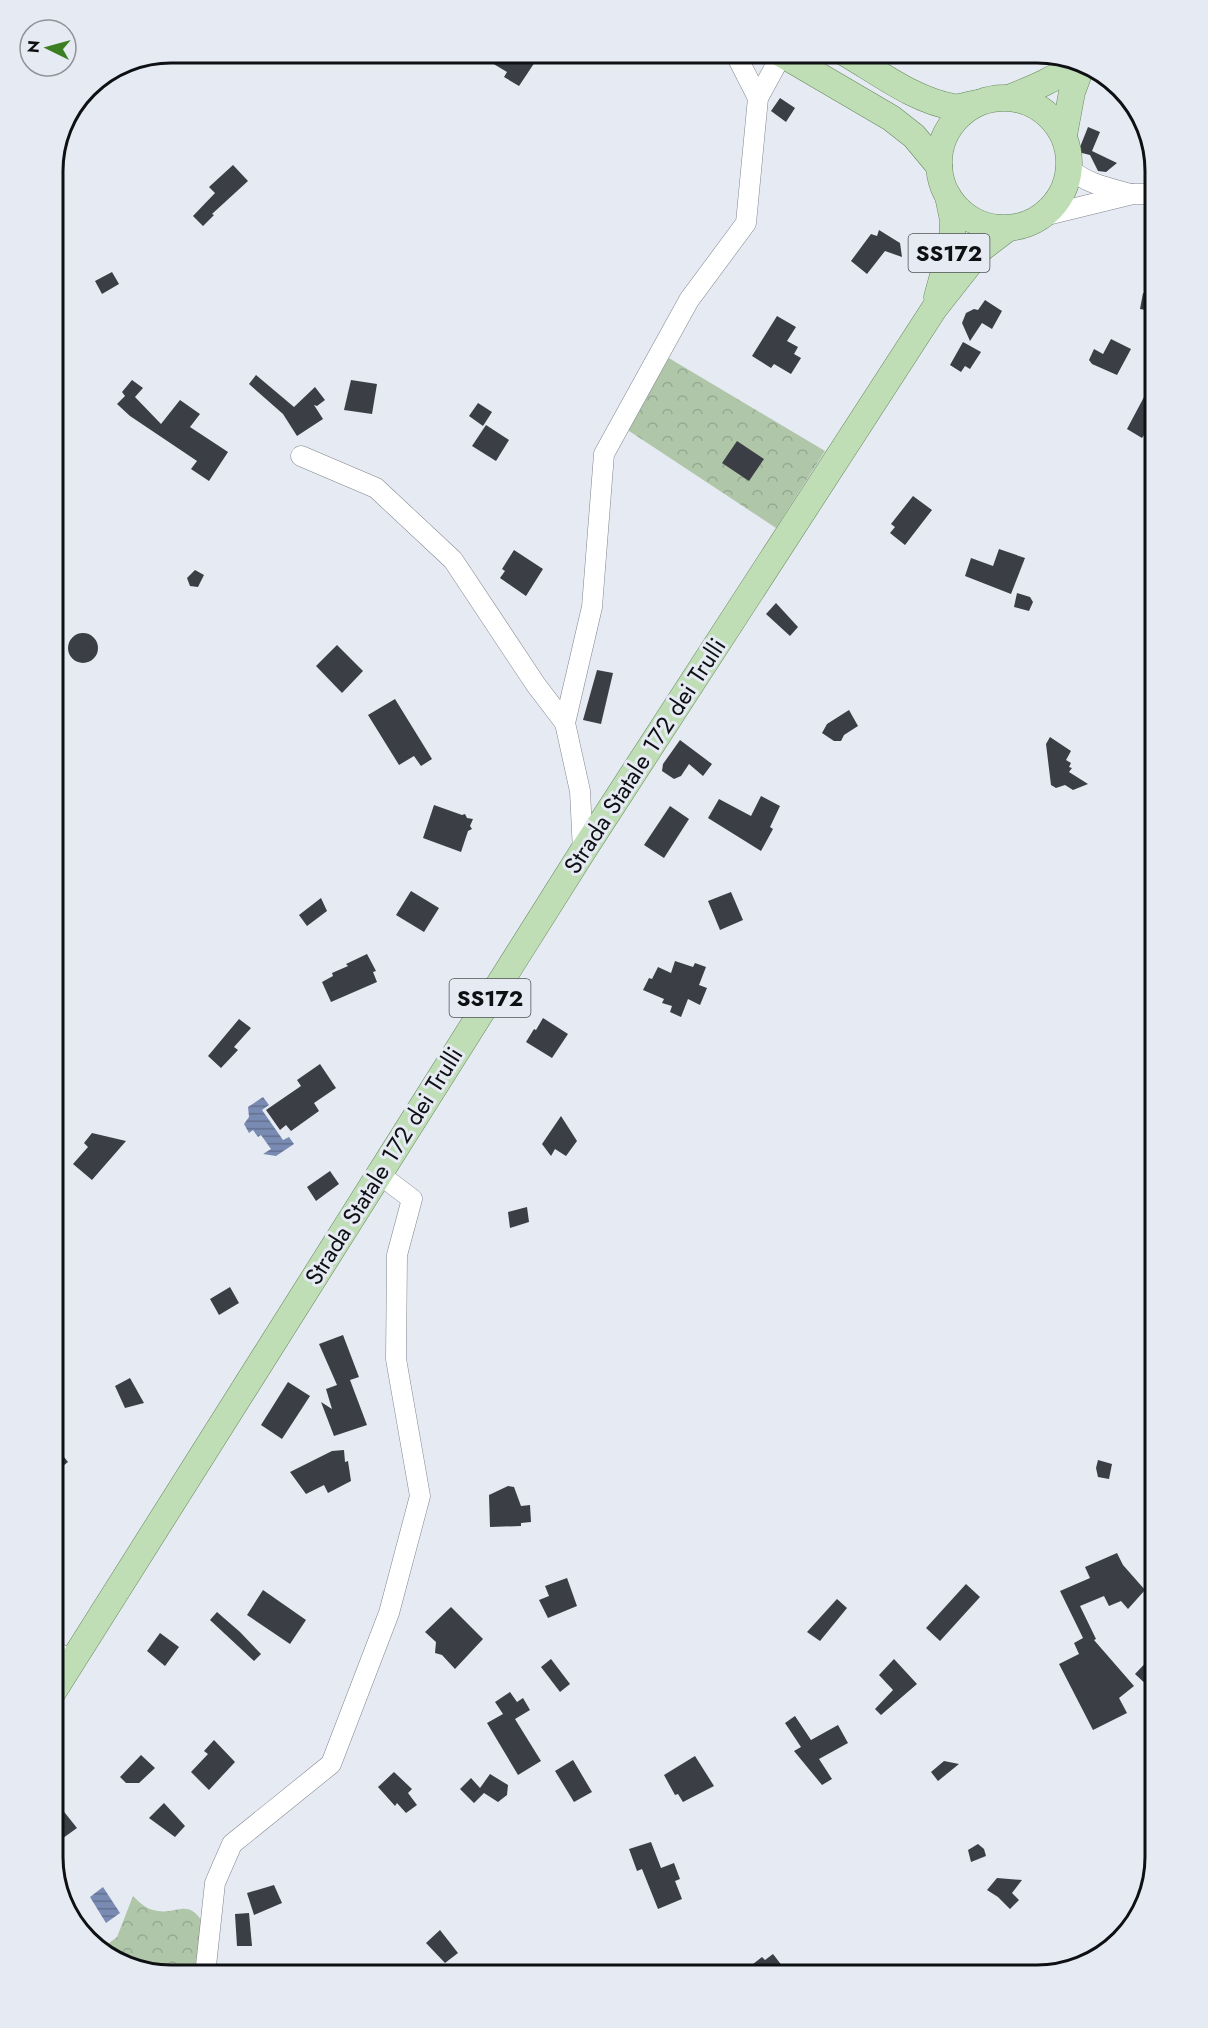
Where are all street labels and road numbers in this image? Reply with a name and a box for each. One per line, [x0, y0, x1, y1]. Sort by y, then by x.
road number: SS172 [908, 234, 990, 272]
street label: Strada Statale 172 dei Trulli [555, 631, 734, 881]
road number: SS172 [450, 979, 530, 1017]
street label: Strada Statale 172 dei Trulli [296, 1040, 471, 1292]

